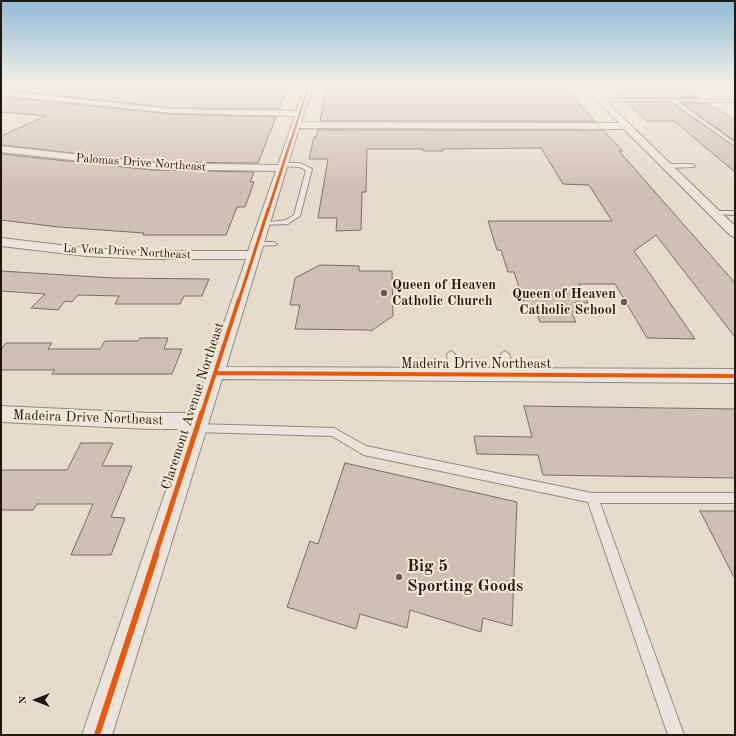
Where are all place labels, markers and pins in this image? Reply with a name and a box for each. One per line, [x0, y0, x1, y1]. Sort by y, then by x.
place label: Queen of Heaven Catholic Church [392, 277, 496, 310]
place label: Queen of Heaven Catholic School [512, 286, 616, 318]
marker: Queen of Heaven Catholic Church [379, 288, 389, 298]
marker: Queen of Heaven Catholic School [619, 297, 629, 307]
place label: Big 5 Sporting Goods [407, 557, 523, 597]
marker: Big 5 Sporting Goods [394, 572, 404, 582]

